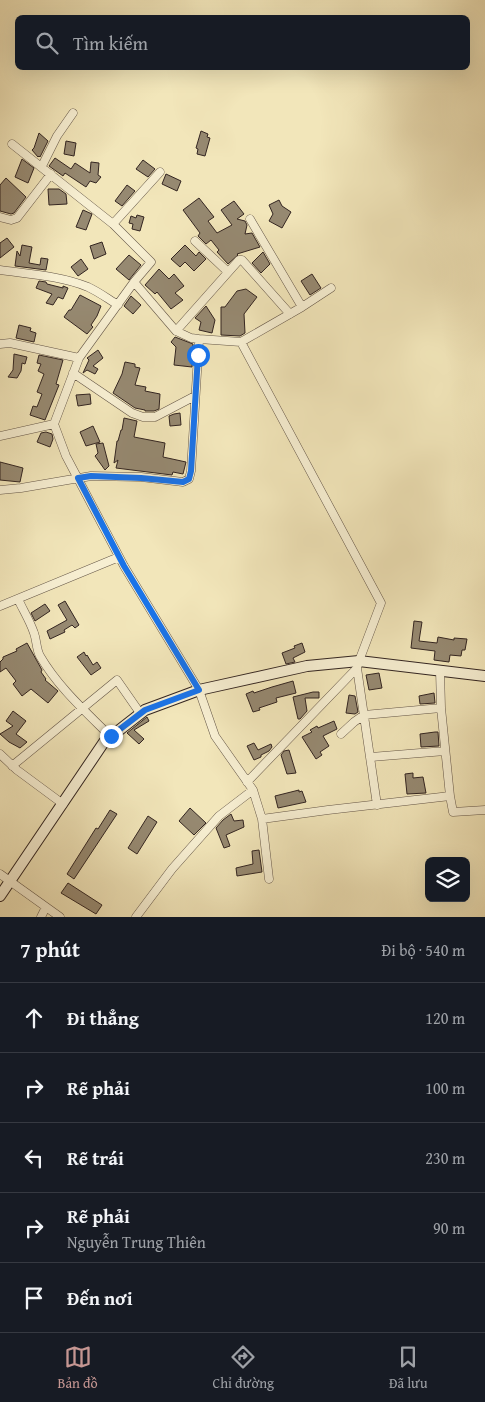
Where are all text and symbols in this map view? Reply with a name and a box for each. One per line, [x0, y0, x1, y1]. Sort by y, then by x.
search box [15, 15, 470, 70]
icon: search [33, 29, 61, 57]
text: Tìm kiếm [73, 29, 148, 57]
route start [187, 344, 210, 367]
route end [100, 725, 123, 748]
map controls [425, 857, 470, 902]
button: layers [425, 857, 470, 902]
text: 7 phút [20, 934, 80, 965]
text: Đi bộ · 540 m [381, 938, 465, 962]
icon: ahead [20, 1004, 48, 1032]
text: Đi thẳng [67, 1004, 139, 1032]
text: 120 m [425, 1006, 465, 1030]
icon: right [20, 1074, 48, 1102]
text: Rẽ phải [67, 1074, 130, 1102]
text: 100 m [425, 1076, 465, 1100]
icon: left [20, 1144, 48, 1172]
text: Rẽ trái [67, 1144, 124, 1172]
text: 230 m [425, 1146, 465, 1170]
text: Rẽ phải [67, 1202, 130, 1230]
icon: right [20, 1214, 48, 1242]
text: 90 m [433, 1216, 465, 1240]
text: Nguyễn Trung Thiên [67, 1230, 206, 1254]
icon: arrive [20, 1284, 48, 1312]
text: Đến nơi [67, 1284, 133, 1312]
tab: Bản đồ [57, 1343, 98, 1393]
tab: Chỉ đường [213, 1343, 274, 1393]
tab: Đã lưu [389, 1343, 428, 1393]

